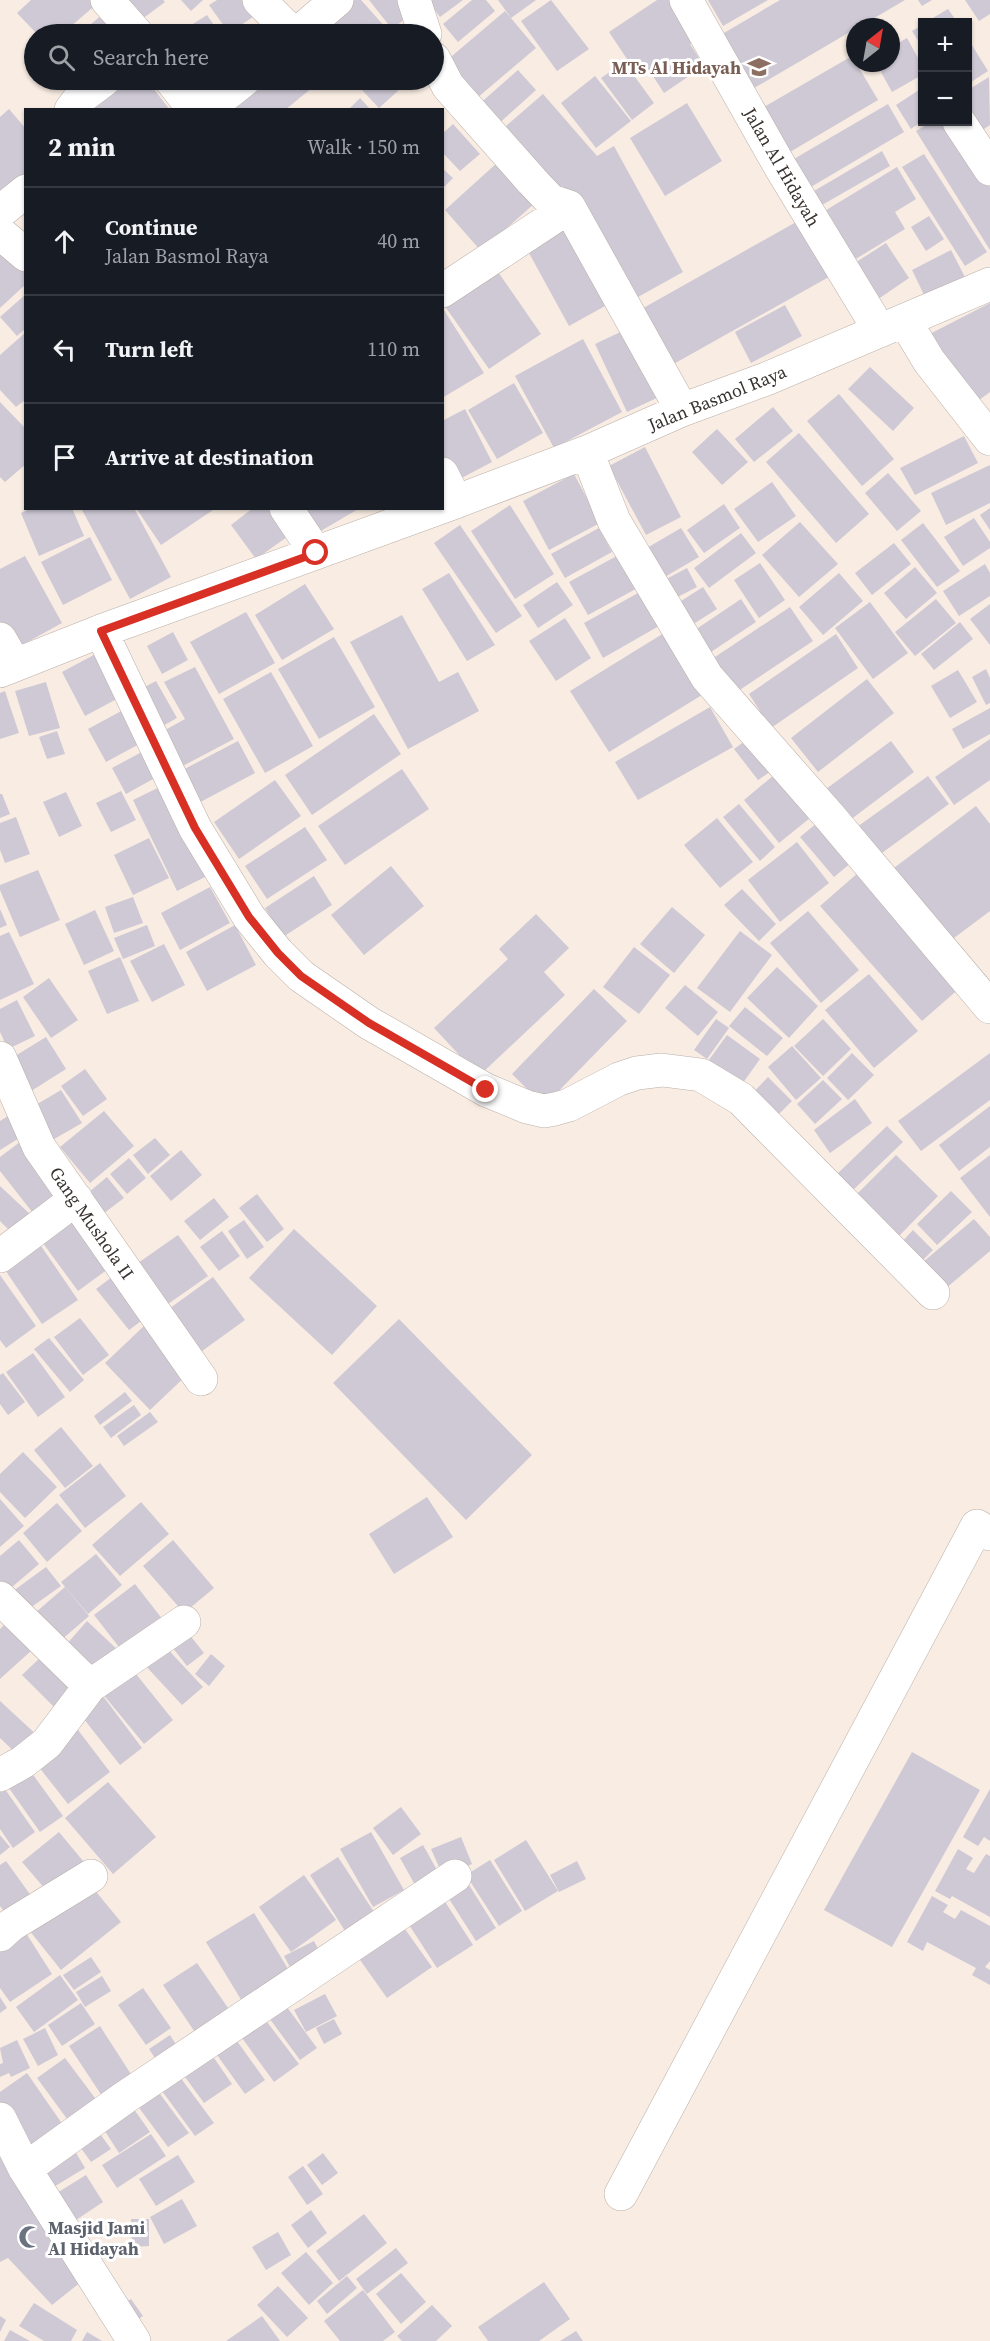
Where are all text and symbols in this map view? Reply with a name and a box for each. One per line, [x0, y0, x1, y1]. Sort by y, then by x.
north arrow [846, 18, 900, 72]
map controls [918, 18, 972, 126]
button: + [918, 18, 972, 72]
search box [24, 24, 444, 90]
icon: search [45, 41, 78, 74]
text: Search here [93, 42, 209, 72]
school or university icon: MTs Al Hidayah [746, 54, 772, 80]
place label: MTs Al Hidayah [611, 55, 741, 80]
button: − [918, 72, 972, 126]
street label: Jalan Al Hidayah [737, 102, 826, 231]
text: 2 min [48, 129, 115, 165]
text: Walk · 150 m [307, 133, 420, 161]
text: Continue [105, 212, 198, 242]
icon: ahead [48, 225, 81, 258]
text: 40 m [377, 227, 420, 255]
text: Jalan Basmol Raya [105, 242, 269, 270]
icon: left [48, 333, 81, 366]
text: Turn left [105, 334, 193, 364]
text: 110 m [367, 335, 420, 363]
street label: Jalan Basmol Raya [643, 358, 791, 438]
icon: arrive [48, 441, 81, 474]
text: Arrive at destination [105, 442, 314, 472]
route start [302, 539, 328, 565]
route end [472, 1076, 498, 1102]
street label: Gang Mushola II [44, 1162, 140, 1284]
place label: Masjid Jami Al Hidayah [48, 2215, 145, 2261]
mosque icon: Masjid Jami Al Hidayah [17, 2224, 43, 2250]

